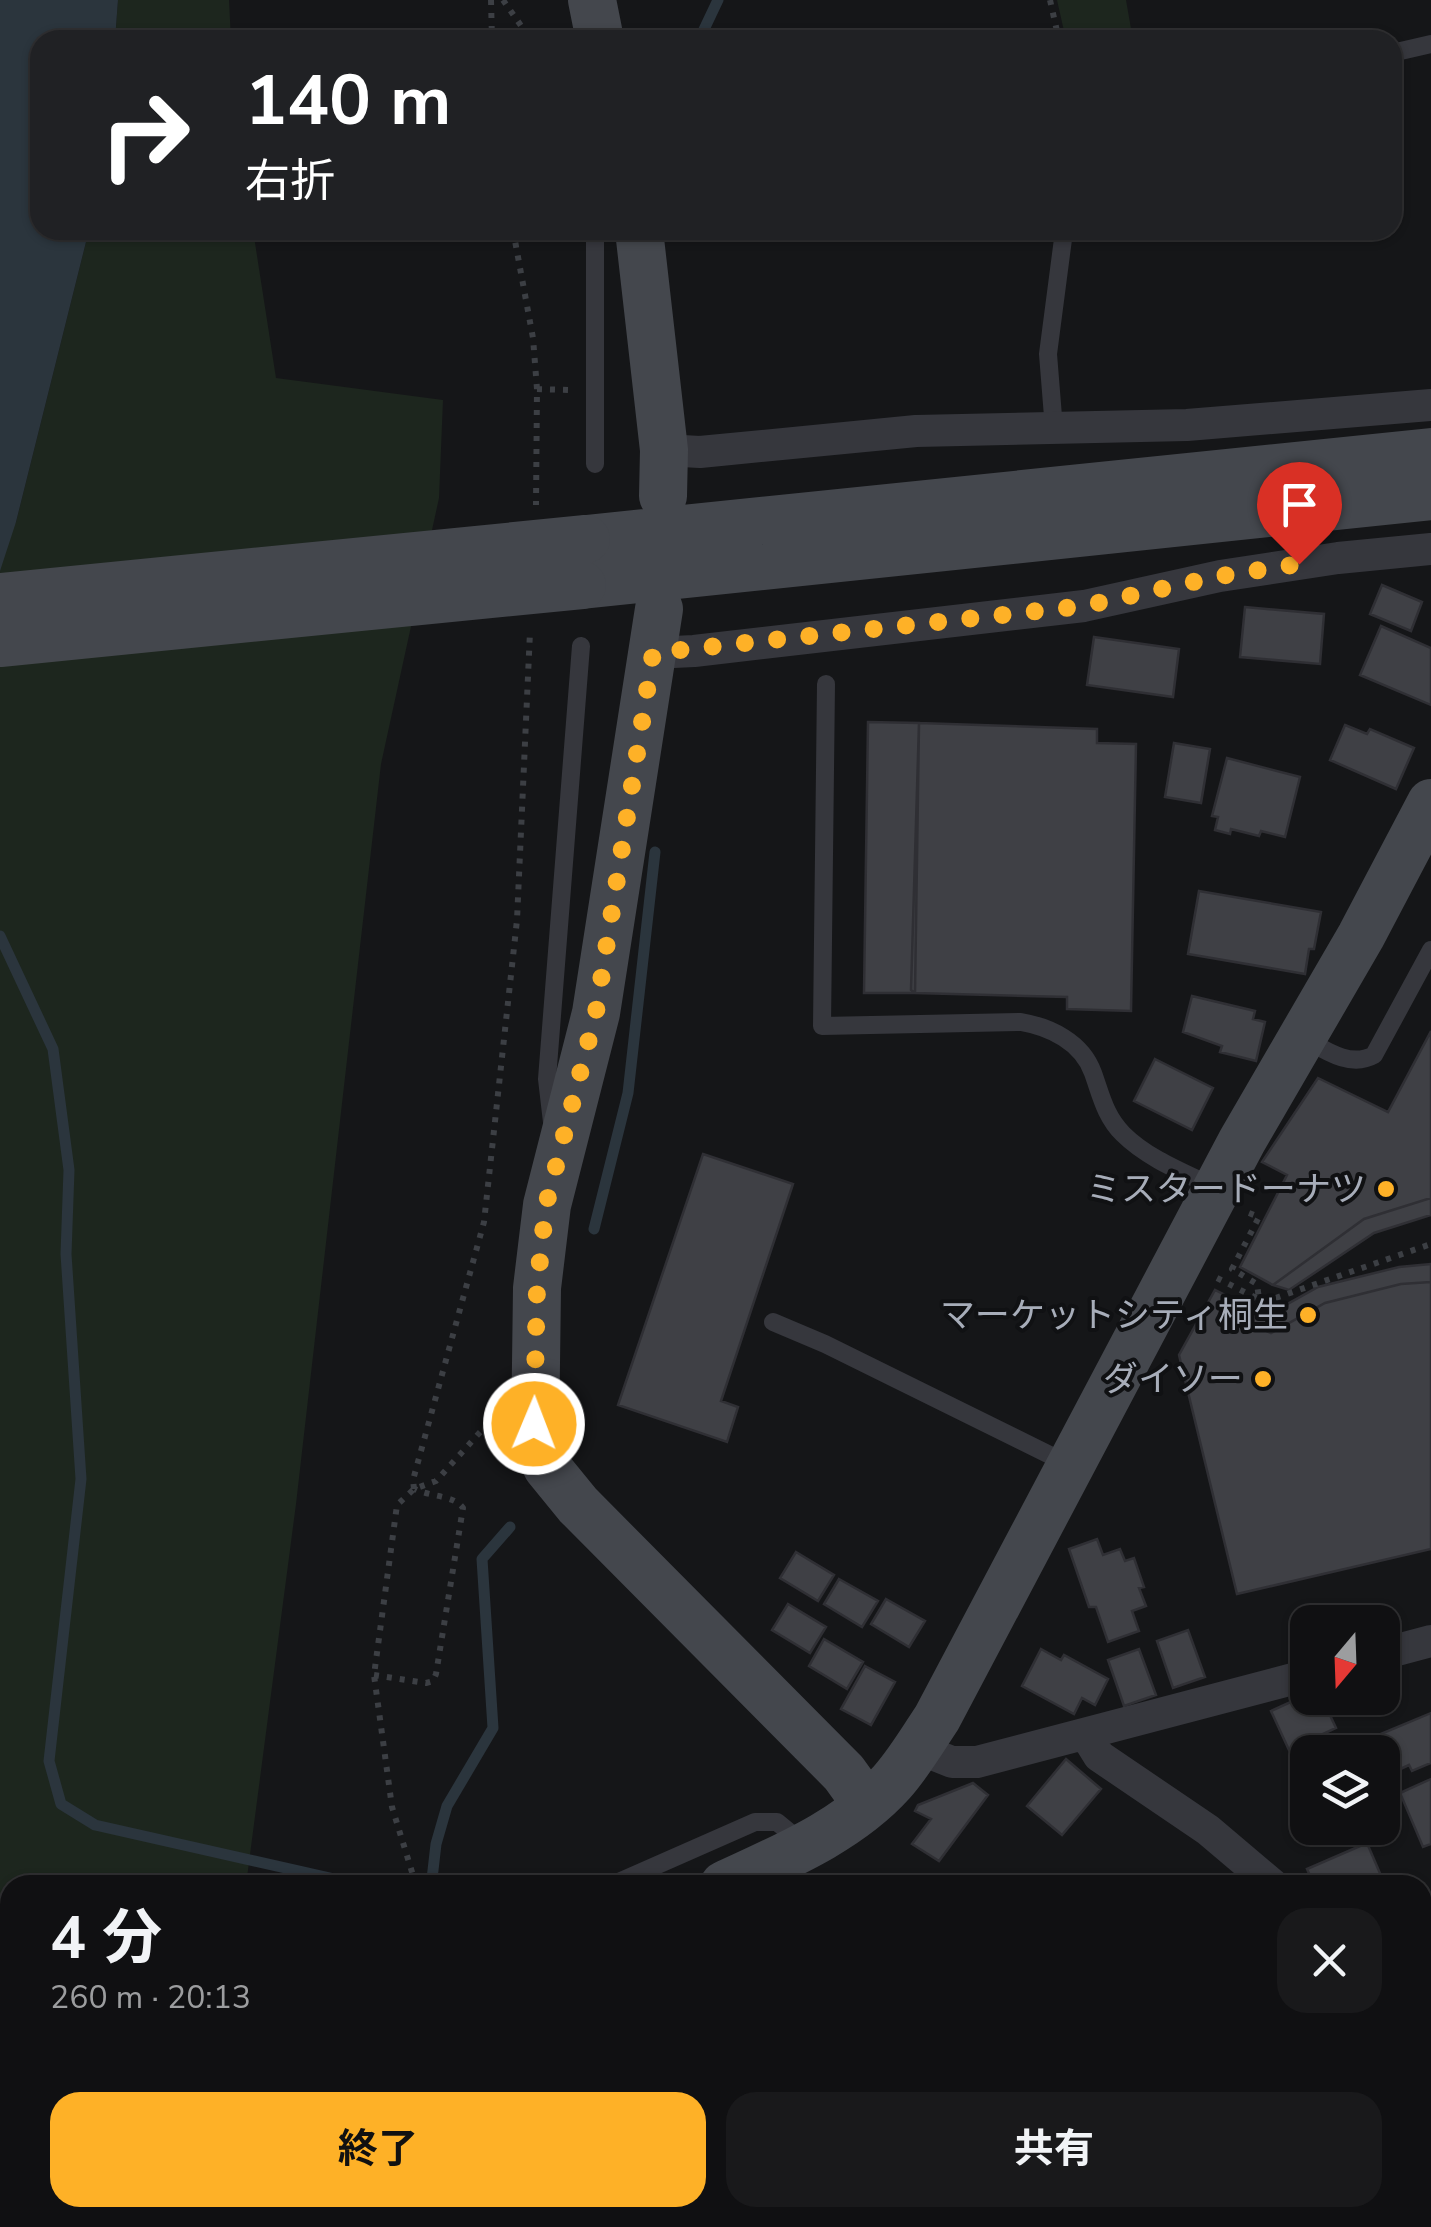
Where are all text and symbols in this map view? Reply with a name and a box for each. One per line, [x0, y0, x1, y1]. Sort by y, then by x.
text: 140 m [245, 53, 451, 149]
icon: right [80, 70, 210, 200]
text: 右折 [245, 151, 335, 212]
pin [1257, 462, 1342, 565]
icon: arrive [1272, 477, 1327, 532]
place label: ミスタードーナツ [1086, 1166, 1366, 1213]
marker: ミスタードーナツ [1375, 1178, 1397, 1200]
place label: マーケットシティ桐生 [940, 1292, 1288, 1339]
marker: マーケットシティ桐生 [1297, 1304, 1319, 1326]
place label: ダイソー [1103, 1356, 1243, 1403]
marker: ダイソー [1252, 1368, 1274, 1390]
position arrow [482, 1372, 586, 1476]
north arrow [1290, 1605, 1400, 1715]
map controls [1290, 1605, 1400, 1845]
button: layers [1290, 1735, 1400, 1845]
text: 4 分 [50, 1897, 162, 1979]
button: close [1277, 1908, 1382, 2013]
text: 260 m · 20:13 [50, 1976, 251, 2019]
button: 終了 [50, 2092, 706, 2207]
button: 共有 [726, 2092, 1382, 2207]

